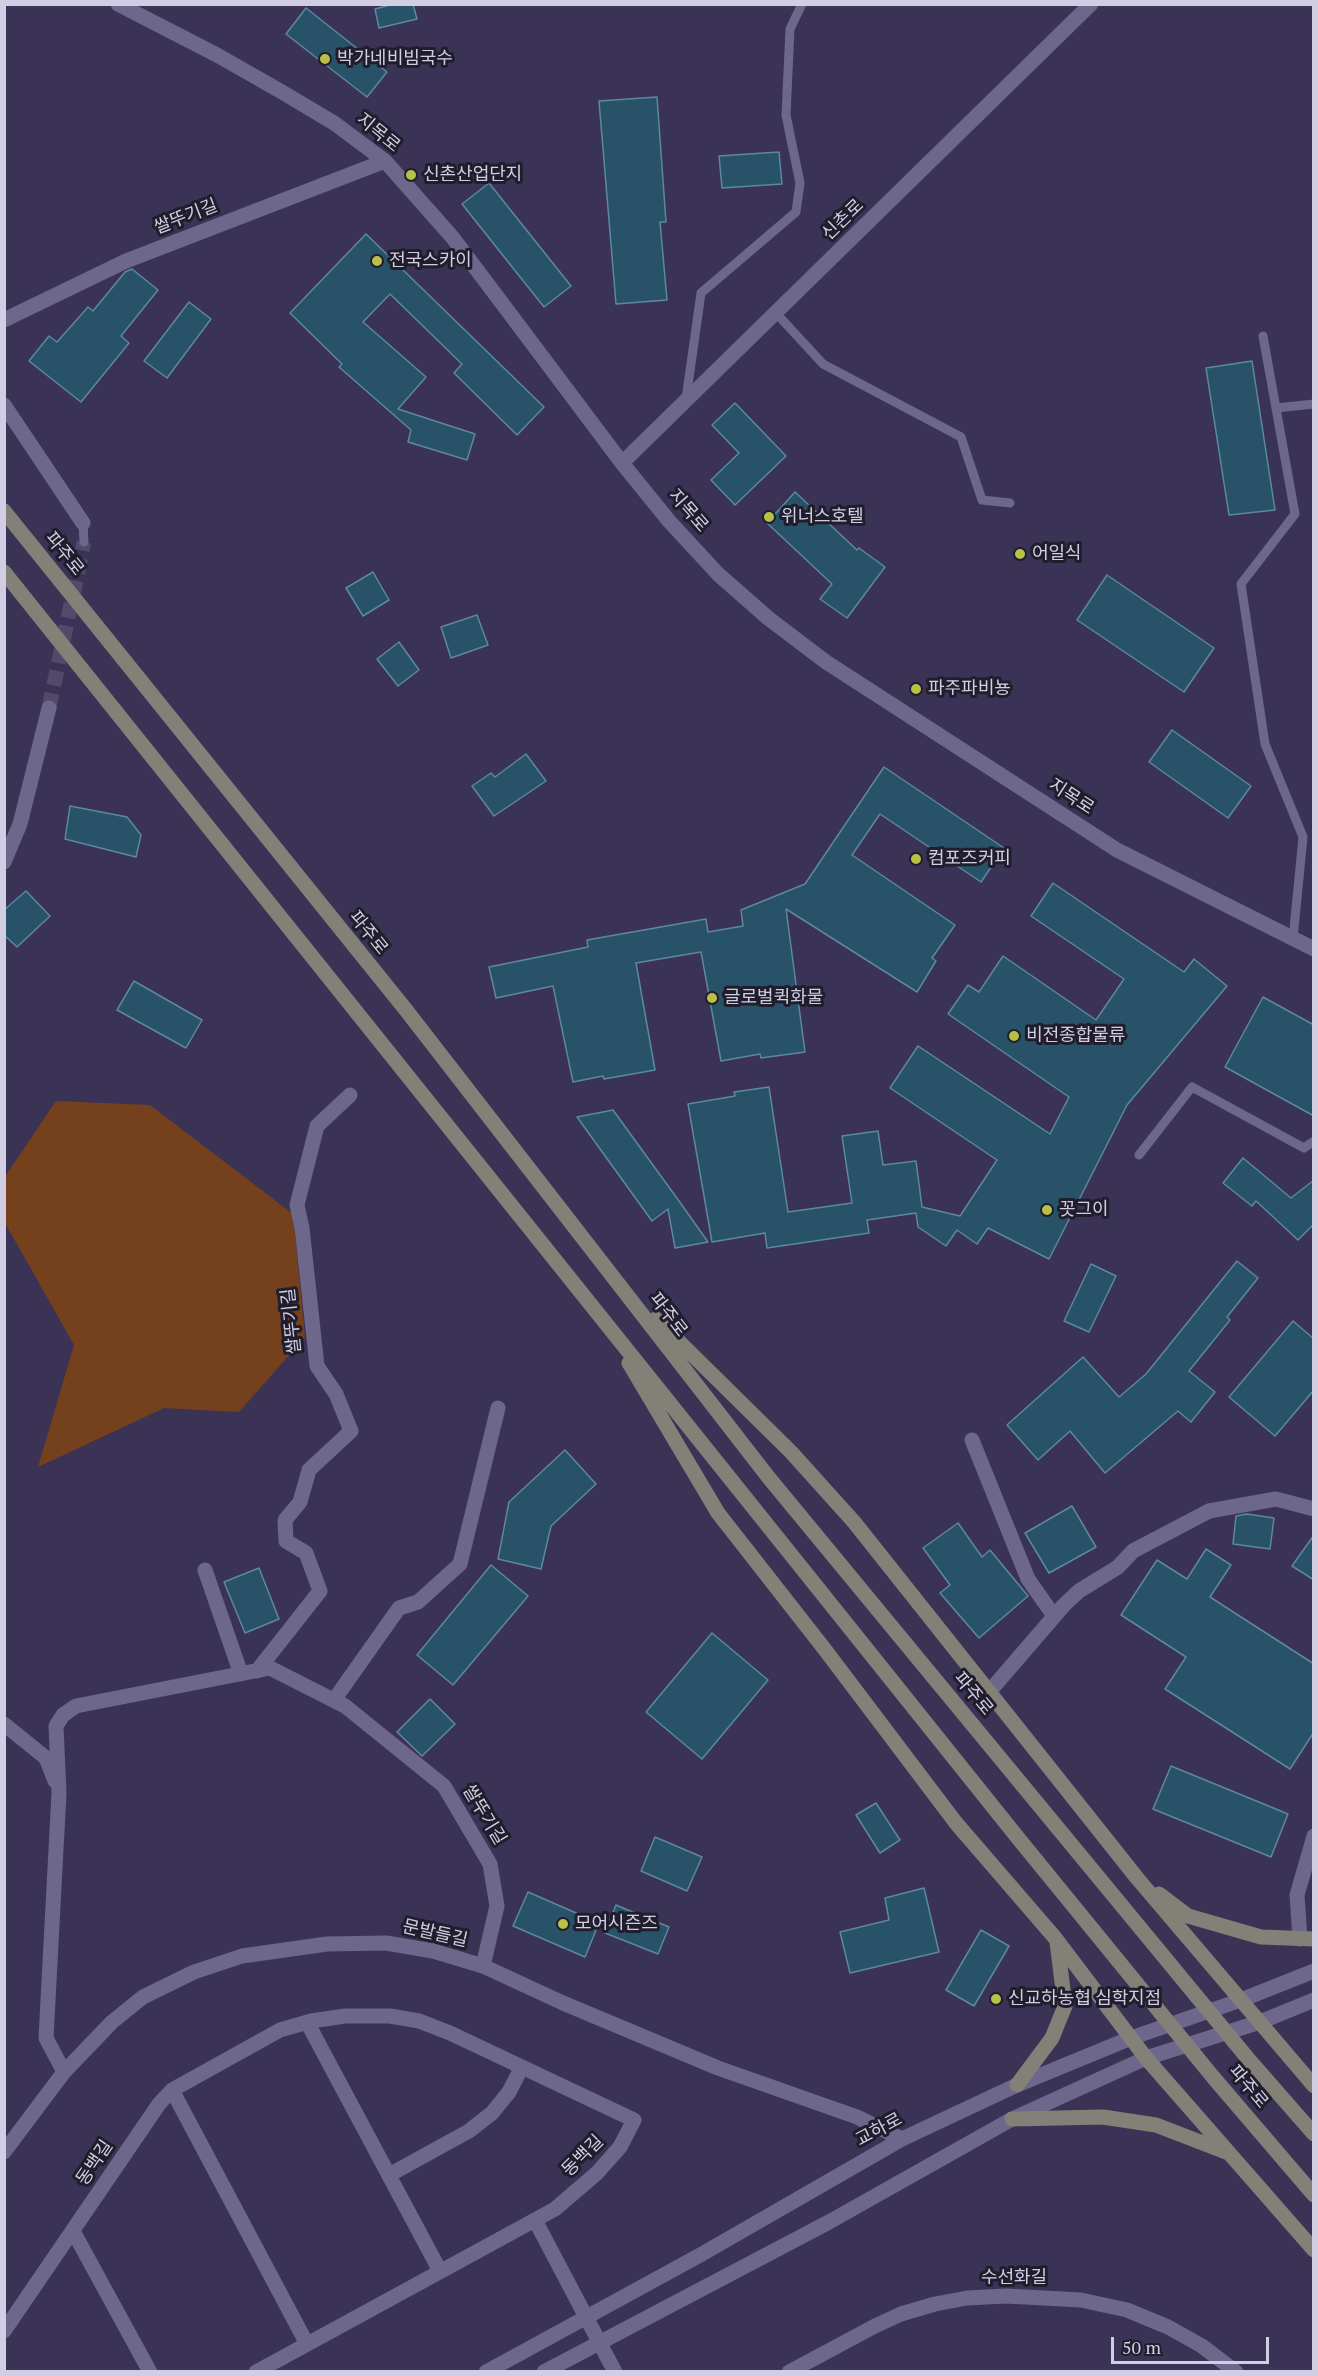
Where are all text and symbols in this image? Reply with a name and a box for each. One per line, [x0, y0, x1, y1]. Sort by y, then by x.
place label: 박가네비빔국수 [337, 48, 453, 70]
marker: 박가네비빔국수 [318, 52, 332, 66]
street label: 지목로 [352, 109, 404, 157]
place label: 신촌산업단지 [423, 164, 522, 186]
marker: 신촌산업단지 [404, 168, 418, 182]
street label: 쌀뚜기길 [151, 195, 221, 239]
street label: 신촌로 [818, 195, 868, 245]
place label: 전국스카이 [389, 250, 472, 272]
marker: 전국스카이 [370, 254, 384, 268]
street label: 지목로 [664, 485, 712, 537]
place label: 위너스호텔 [781, 506, 864, 528]
marker: 위너스호텔 [762, 510, 776, 524]
street label: 파주로 [40, 528, 88, 580]
place label: 어일식 [1032, 543, 1082, 565]
marker: 어일식 [1013, 547, 1027, 561]
place label: 파주파비뇽 [928, 678, 1011, 700]
marker: 파주파비뇽 [909, 682, 923, 696]
street label: 지목로 [1044, 774, 1098, 820]
place label: 컴포즈커피 [928, 848, 1011, 870]
marker: 컴포즈커피 [909, 852, 923, 866]
street label: 파주로 [344, 907, 392, 959]
place label: 글로벌퀵화물 [724, 987, 823, 1009]
marker: 글로벌퀵화물 [705, 991, 719, 1005]
place label: 비전종합물류 [1026, 1025, 1125, 1047]
marker: 비전종합물류 [1007, 1029, 1021, 1043]
place label: 꼿그이 [1059, 1199, 1109, 1221]
marker: 꼿그이 [1040, 1203, 1054, 1217]
street label: 쌀뚜기길 [278, 1287, 306, 1355]
street label: 파주로 [644, 1289, 692, 1341]
street label: 파주로 [949, 1668, 997, 1720]
street label: 쌀뚜기길 [458, 1781, 510, 1849]
place label: 모어시즌즈 [575, 1913, 658, 1935]
street label: 문발들길 [400, 1916, 470, 1952]
marker: 모어시즌즈 [556, 1917, 570, 1931]
place label: 신교하농협 심학지점 [1008, 1988, 1161, 2010]
marker: 신교하농협 심학지점 [989, 1992, 1003, 2006]
street label: 파주로 [1224, 2061, 1272, 2113]
street label: 교하로 [852, 2109, 906, 2151]
street label: 동백길 [558, 2131, 608, 2181]
street label: 동백길 [72, 2136, 118, 2190]
street label: 수선화길 [981, 2267, 1047, 2289]
scale bar [1114, 2325, 1272, 2363]
text: 50 m [1122, 2335, 1161, 2359]

